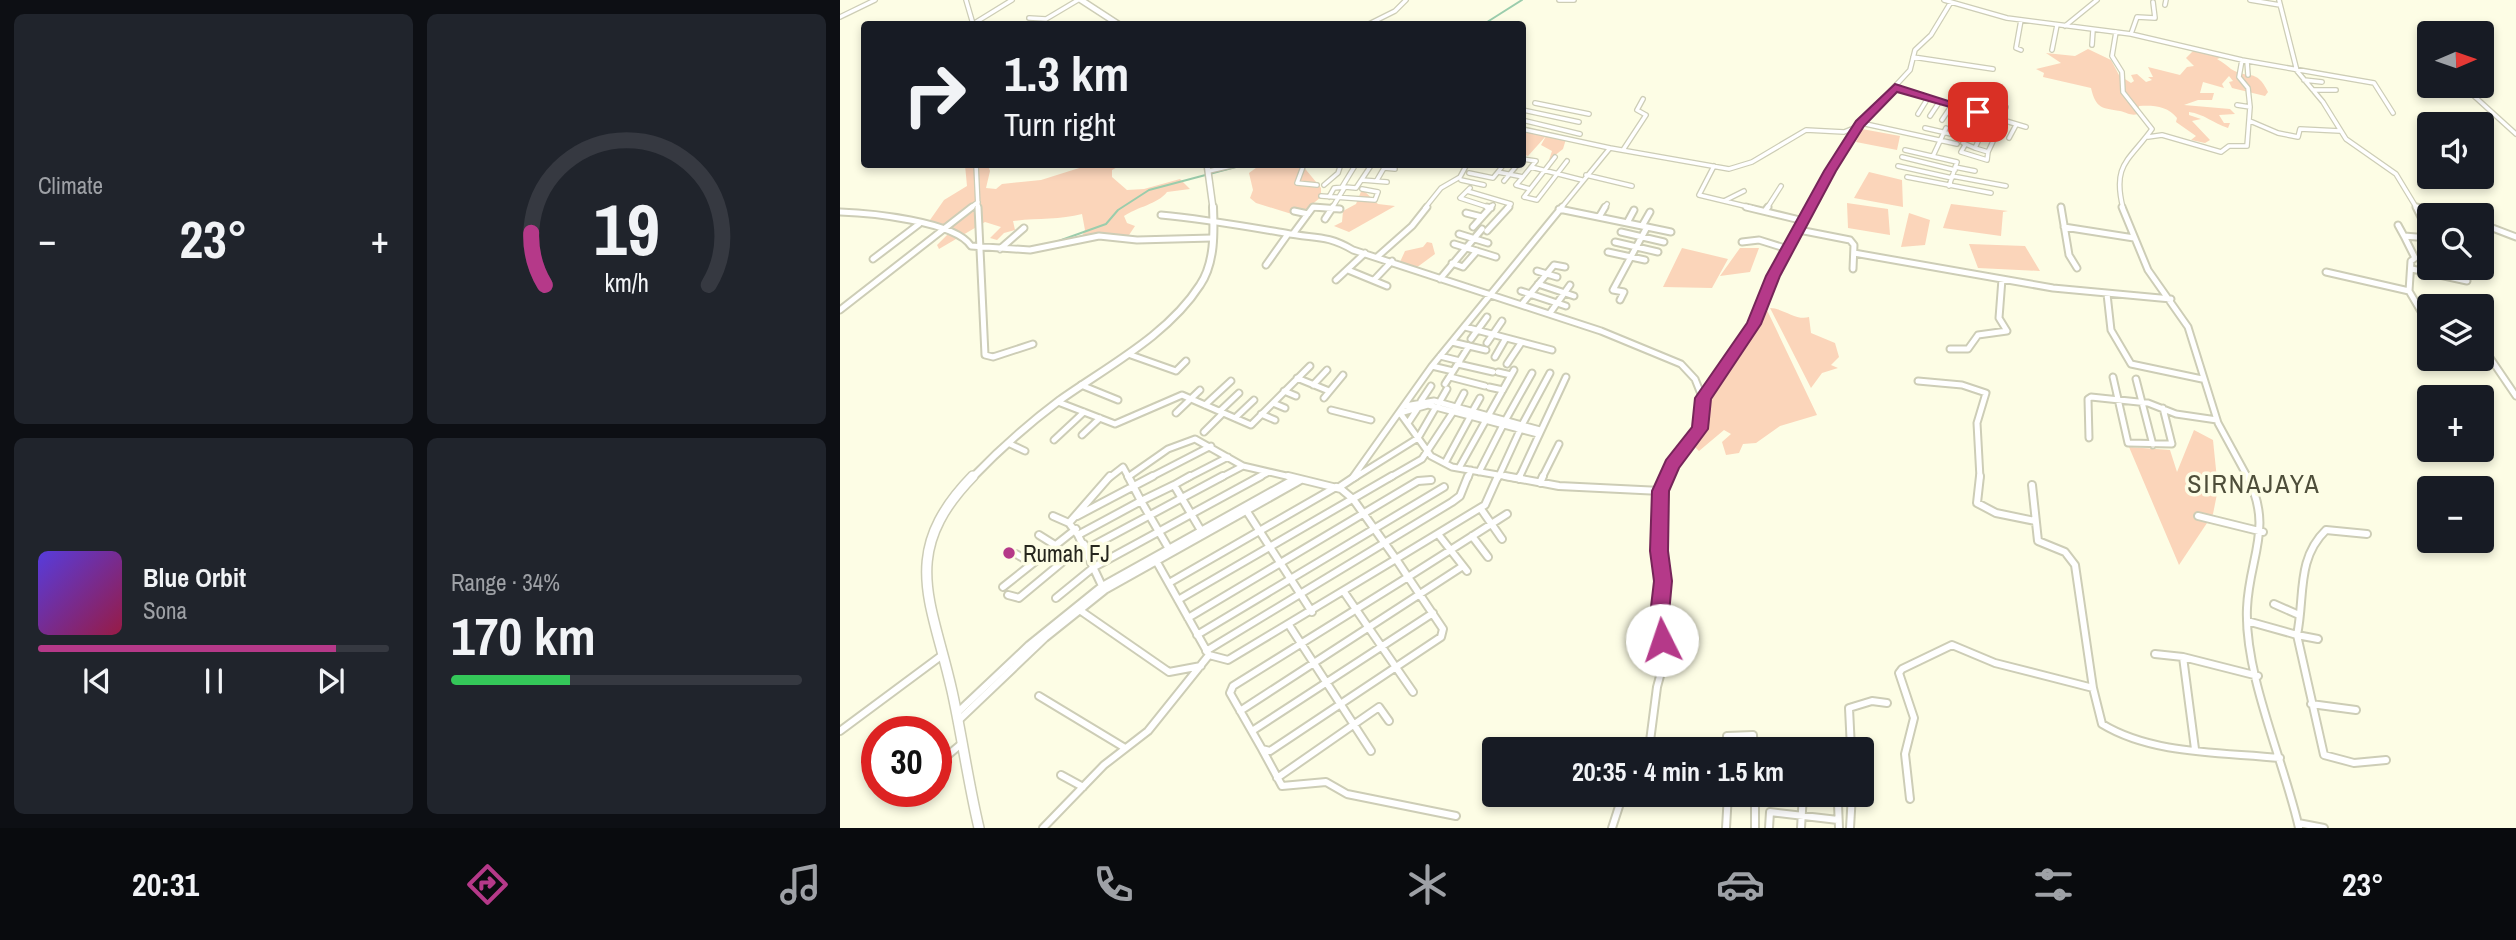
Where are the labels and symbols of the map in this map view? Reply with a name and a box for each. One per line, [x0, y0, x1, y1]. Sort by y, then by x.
north arrow [2417, 21, 2494, 98]
pin [1948, 82, 2008, 142]
district label: SIRNAJAYA [2187, 466, 2321, 501]
place label: Rumah FJ [1023, 538, 1110, 569]
marker: Rumah FJ [1001, 545, 1017, 561]
position arrow [1625, 603, 1699, 677]
speed limit sign: 30 [861, 716, 952, 807]

